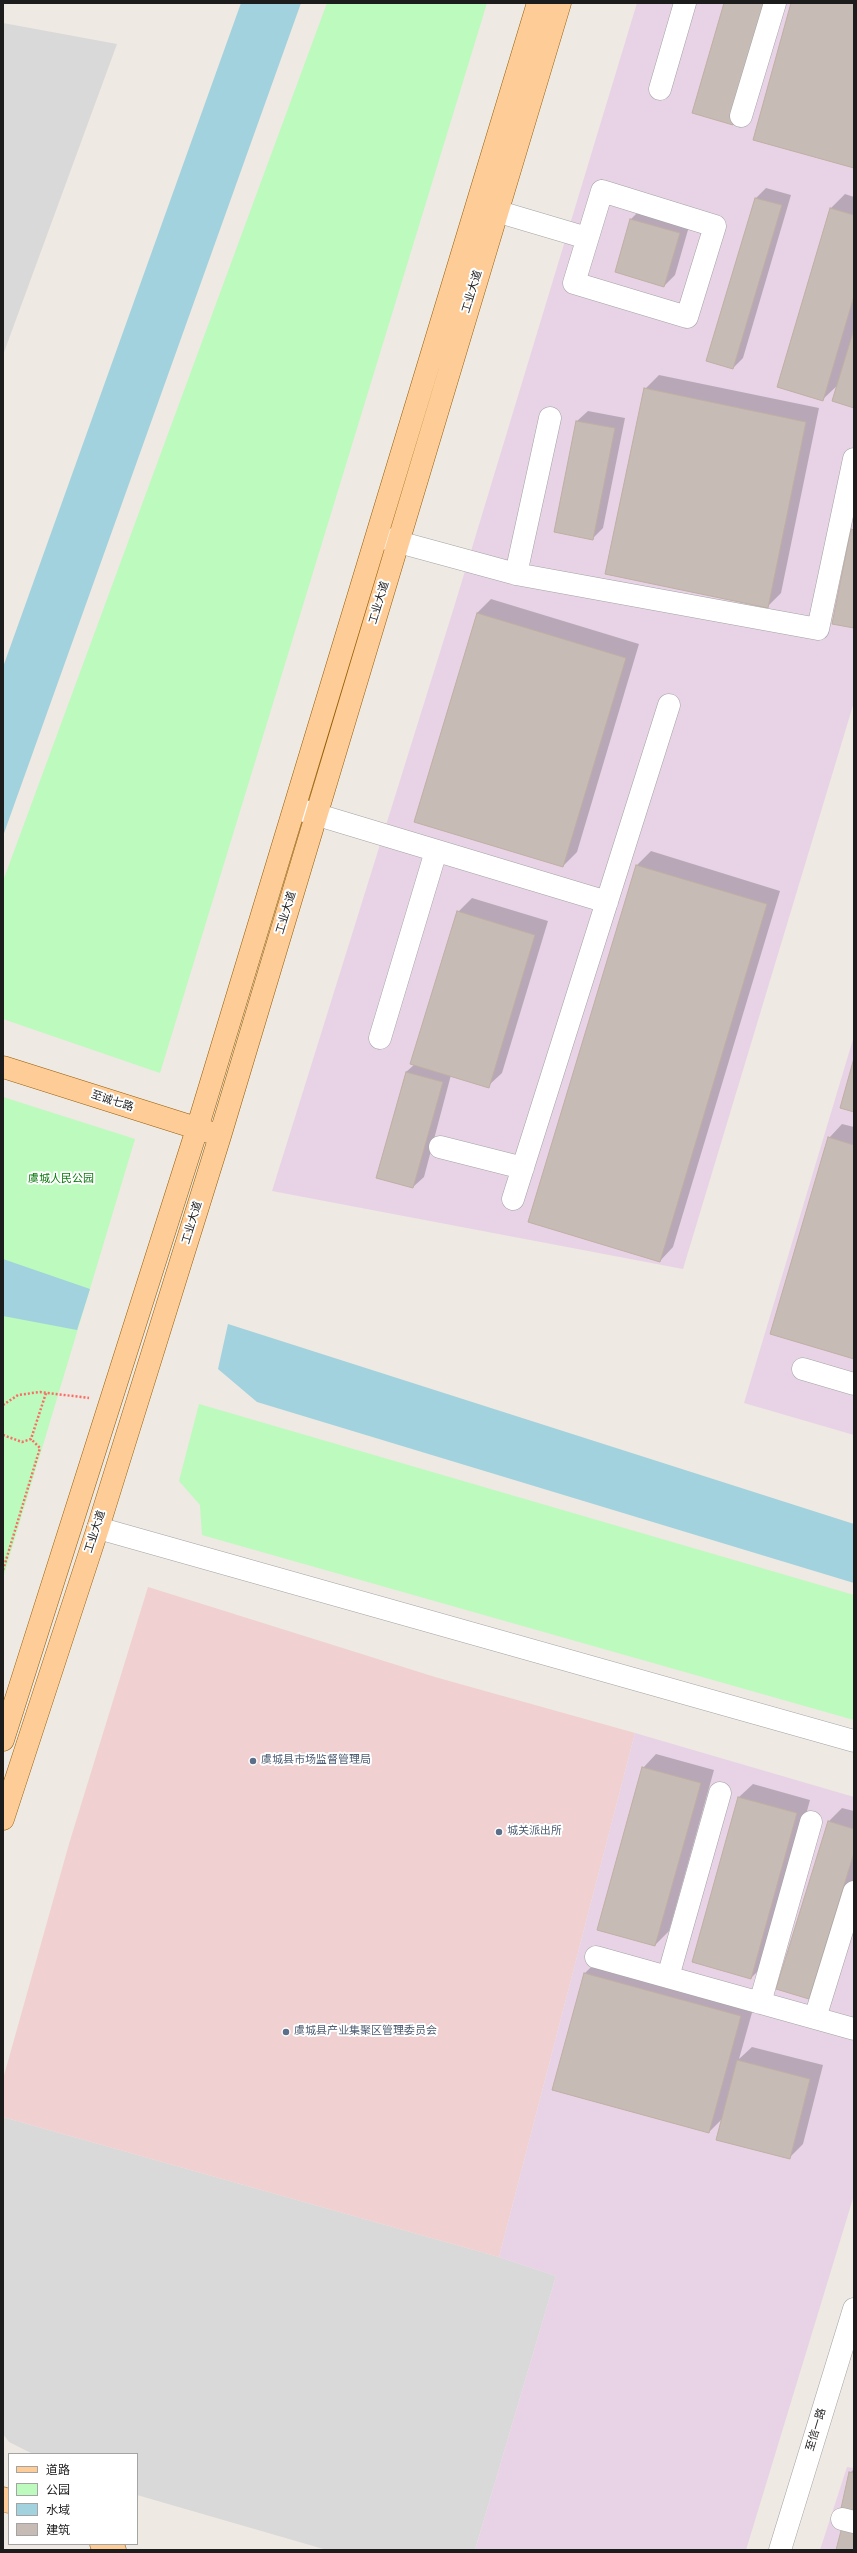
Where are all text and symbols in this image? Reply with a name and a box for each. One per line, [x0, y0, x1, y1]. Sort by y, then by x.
street label: 工业大道 [460, 269, 486, 315]
street label: 工业大道 [367, 580, 393, 626]
street label: 工业大道 [274, 890, 300, 936]
street label: 至诚七路 [89, 1089, 135, 1115]
park label: 虞城人民公园 [28, 1173, 94, 1187]
street label: 工业大道 [180, 1200, 206, 1246]
street label: 工业大道 [83, 1509, 109, 1555]
place label: 虞城县市场监督管理局 [261, 1754, 371, 1768]
marker: 虞城县市场监督管理局 [248, 1756, 258, 1766]
place label: 城关派出所 [507, 1825, 562, 1839]
marker: 城关派出所 [494, 1827, 504, 1837]
place label: 虞城县产业集聚区管理委员会 [294, 2025, 437, 2039]
marker: 虞城县产业集聚区管理委员会 [281, 2027, 291, 2037]
street label: 至信一路 [804, 2407, 830, 2453]
legend [8, 2453, 138, 2545]
text: 道路 [46, 2463, 70, 2479]
text: 公园 [46, 2483, 70, 2499]
text: 水域 [46, 2503, 70, 2519]
text: 建筑 [46, 2523, 70, 2539]

